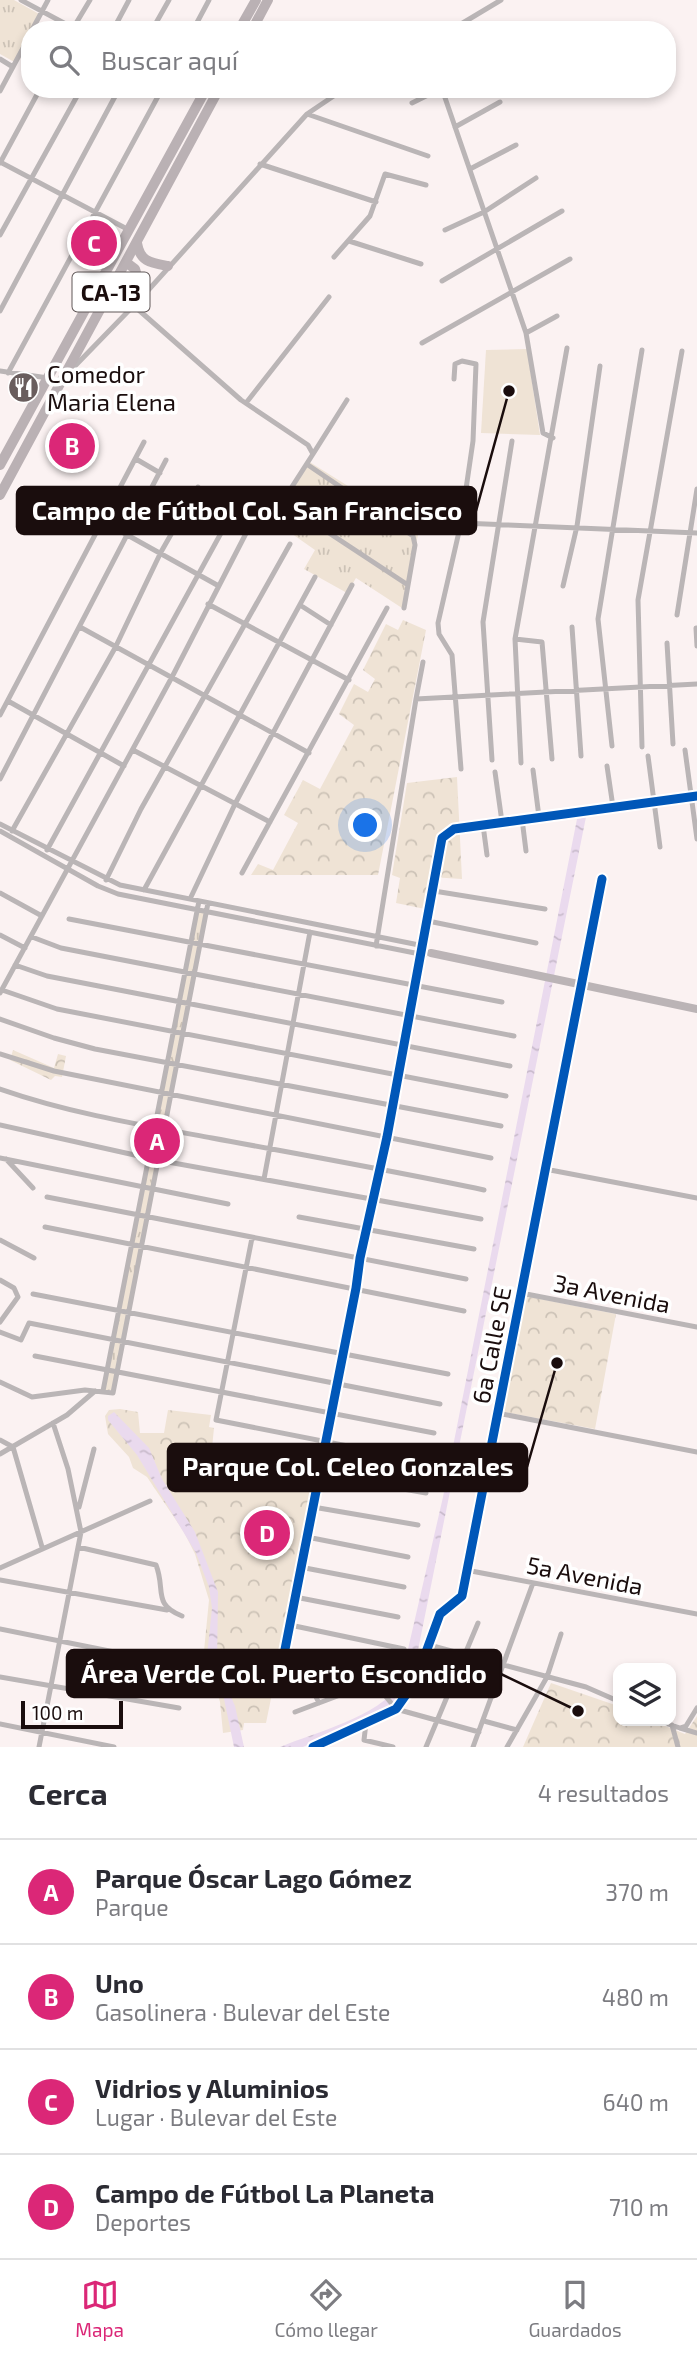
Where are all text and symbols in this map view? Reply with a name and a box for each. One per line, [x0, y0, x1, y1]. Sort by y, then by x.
search box [21, 21, 676, 98]
icon: search [45, 41, 83, 79]
text: Buscar aquí [101, 44, 238, 75]
pin: C [71, 217, 117, 269]
road number: CA-13 [72, 272, 150, 312]
place label: Comedor Maria Elena [47, 359, 176, 416]
restaurant icon: Comedor Maria Elena [7, 370, 41, 404]
pin: B [49, 420, 95, 472]
callout: Campo de Fútbol Col. San Francisco [17, 487, 476, 534]
text: Campo de Fútbol Col. San Francisco [32, 494, 462, 525]
your location [348, 808, 382, 842]
pin: A [134, 1115, 180, 1167]
street label: 3a Avenida [551, 1268, 673, 1318]
street label: 6a Calle SE [465, 1284, 517, 1406]
callout: Parque Col. Celeo Gonzales [168, 1444, 527, 1491]
text: Parque Col. Celeo Gonzales [182, 1450, 514, 1481]
pin: D [244, 1507, 290, 1559]
street label: 5a Avenida [525, 1550, 645, 1600]
callout: Área Verde Col. Puerto Escondido [67, 1650, 501, 1697]
text: Área Verde Col. Puerto Escondido [81, 1657, 487, 1688]
map controls [613, 1663, 676, 1726]
button: layers [613, 1663, 676, 1726]
scale bar [21, 1698, 122, 1730]
text: 100 m [32, 1701, 83, 1724]
text: Cerca [28, 1775, 108, 1811]
text: 4 resultados [538, 1779, 669, 1807]
text: Parque Óscar Lago Gómez [95, 1862, 412, 1893]
text: A [43, 1878, 59, 1906]
text: 370 m [605, 1878, 669, 1906]
text: Parque [95, 1893, 169, 1921]
text: Uno [95, 1967, 144, 1998]
text: B [44, 1983, 58, 2011]
text: 480 m [602, 1983, 669, 2011]
text: Gasolinera · Bulevar del Este [95, 1998, 390, 2026]
text: Vidrios y Aluminios [95, 2072, 329, 2103]
text: C [44, 2088, 58, 2116]
text: 640 m [603, 2088, 669, 2116]
text: Lugar · Bulevar del Este [95, 2103, 337, 2131]
text: Campo de Fútbol La Planeta [95, 2177, 435, 2208]
text: D [43, 2193, 59, 2221]
text: 710 m [609, 2193, 669, 2221]
text: Deportes [95, 2208, 191, 2236]
tab: Mapa [75, 2276, 124, 2341]
tab: Cómo llegar [274, 2276, 378, 2341]
tab: Guardados [528, 2276, 622, 2341]

